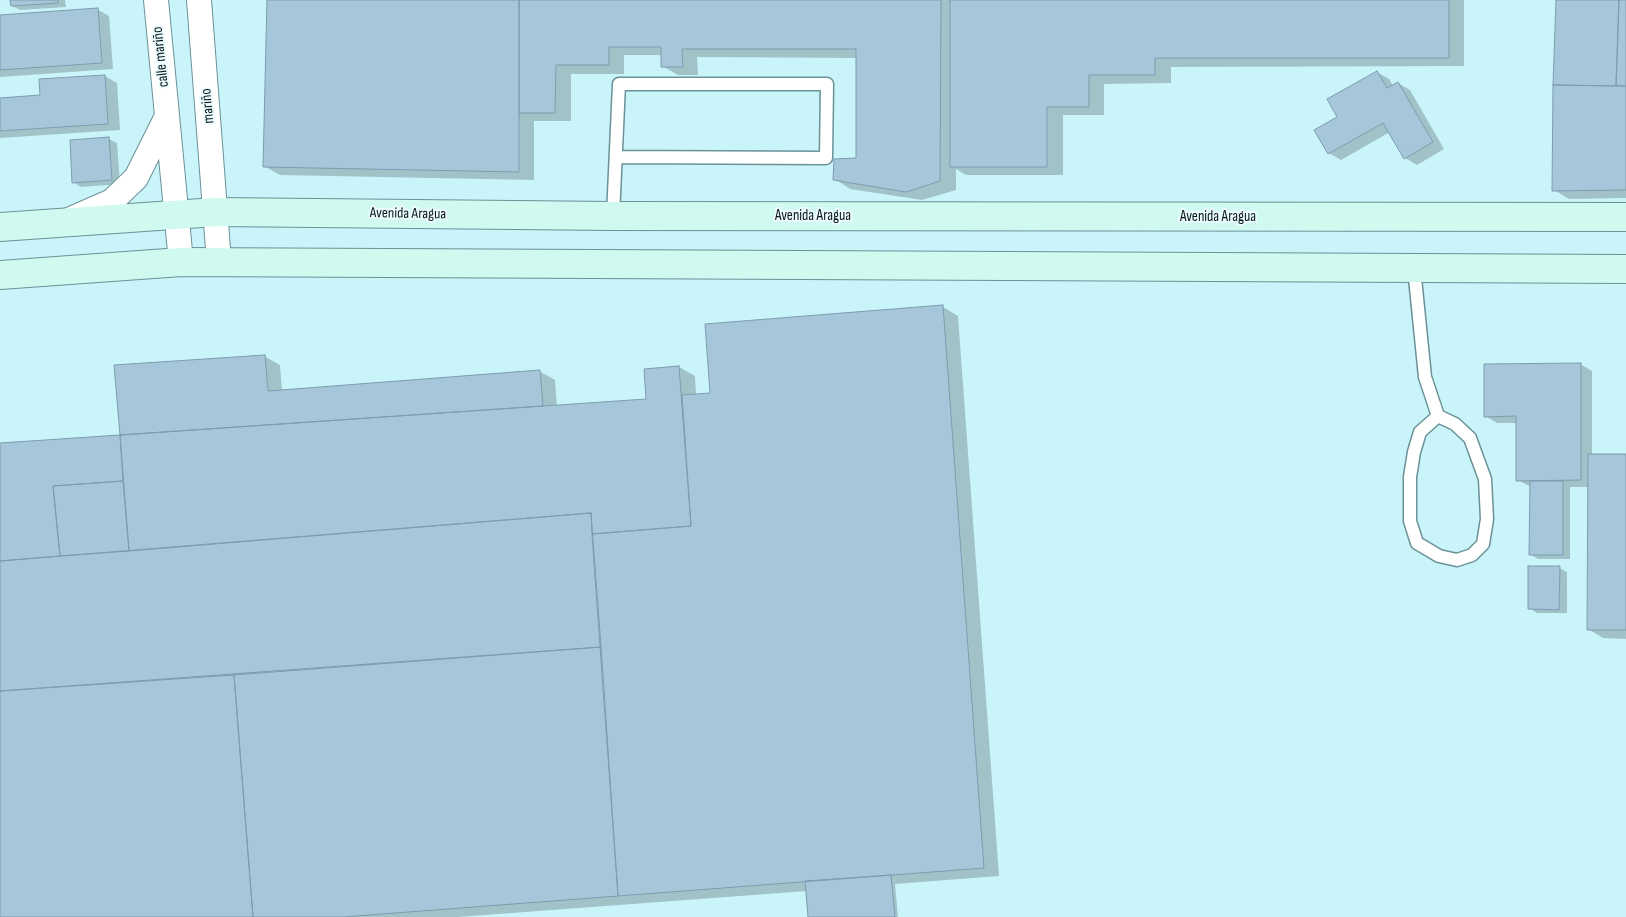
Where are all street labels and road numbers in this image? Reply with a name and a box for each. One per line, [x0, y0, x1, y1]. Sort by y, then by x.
street label: calle mariño [149, 26, 173, 88]
street label: mariño [198, 88, 218, 124]
street label: Avenida Aragua [370, 204, 446, 224]
street label: Avenida Aragua [775, 207, 851, 225]
street label: Avenida Aragua [1180, 208, 1256, 226]

